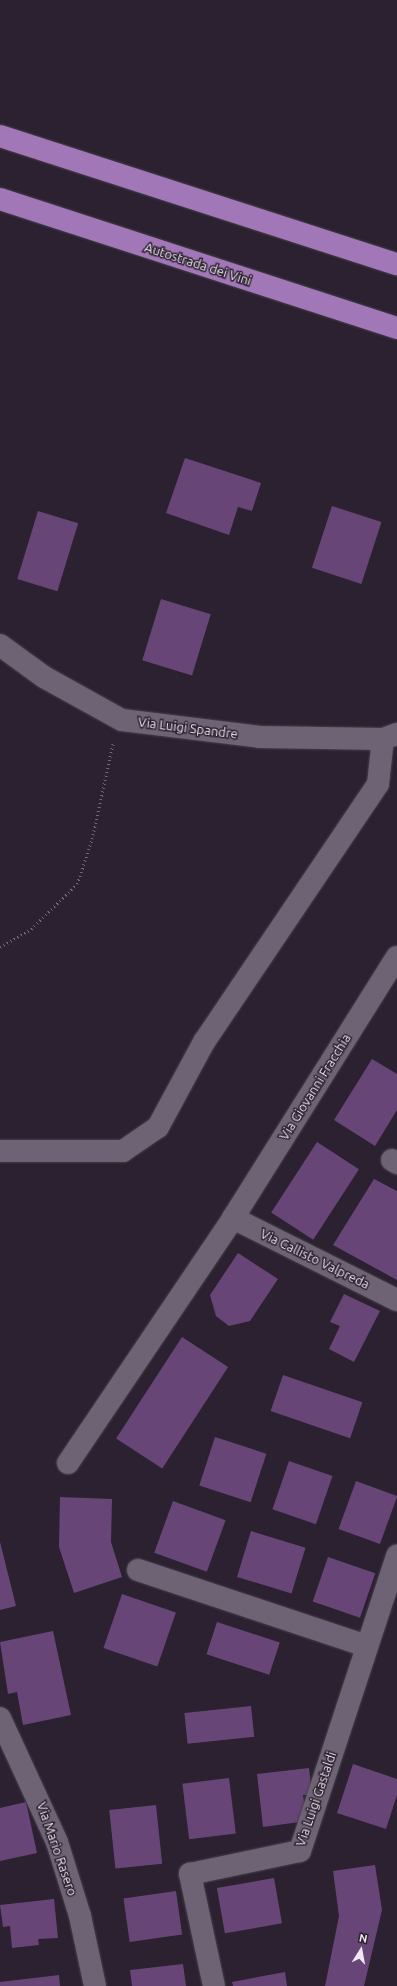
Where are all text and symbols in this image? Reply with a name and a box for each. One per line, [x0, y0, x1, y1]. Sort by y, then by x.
street label: Autostrada dei Vini [143, 239, 253, 289]
street label: Via Luigi Spandre [137, 714, 239, 742]
street label: Via Giovanni Fracchia [276, 1031, 354, 1143]
street label: Via Callisto Valpreda [258, 1226, 372, 1292]
street label: Via Luigi Gastaldi [292, 1750, 340, 1848]
street label: Via Mario Rasero [34, 1800, 80, 1898]
north arrow [341, 1930, 381, 1970]
text: N [358, 1932, 368, 1945]

